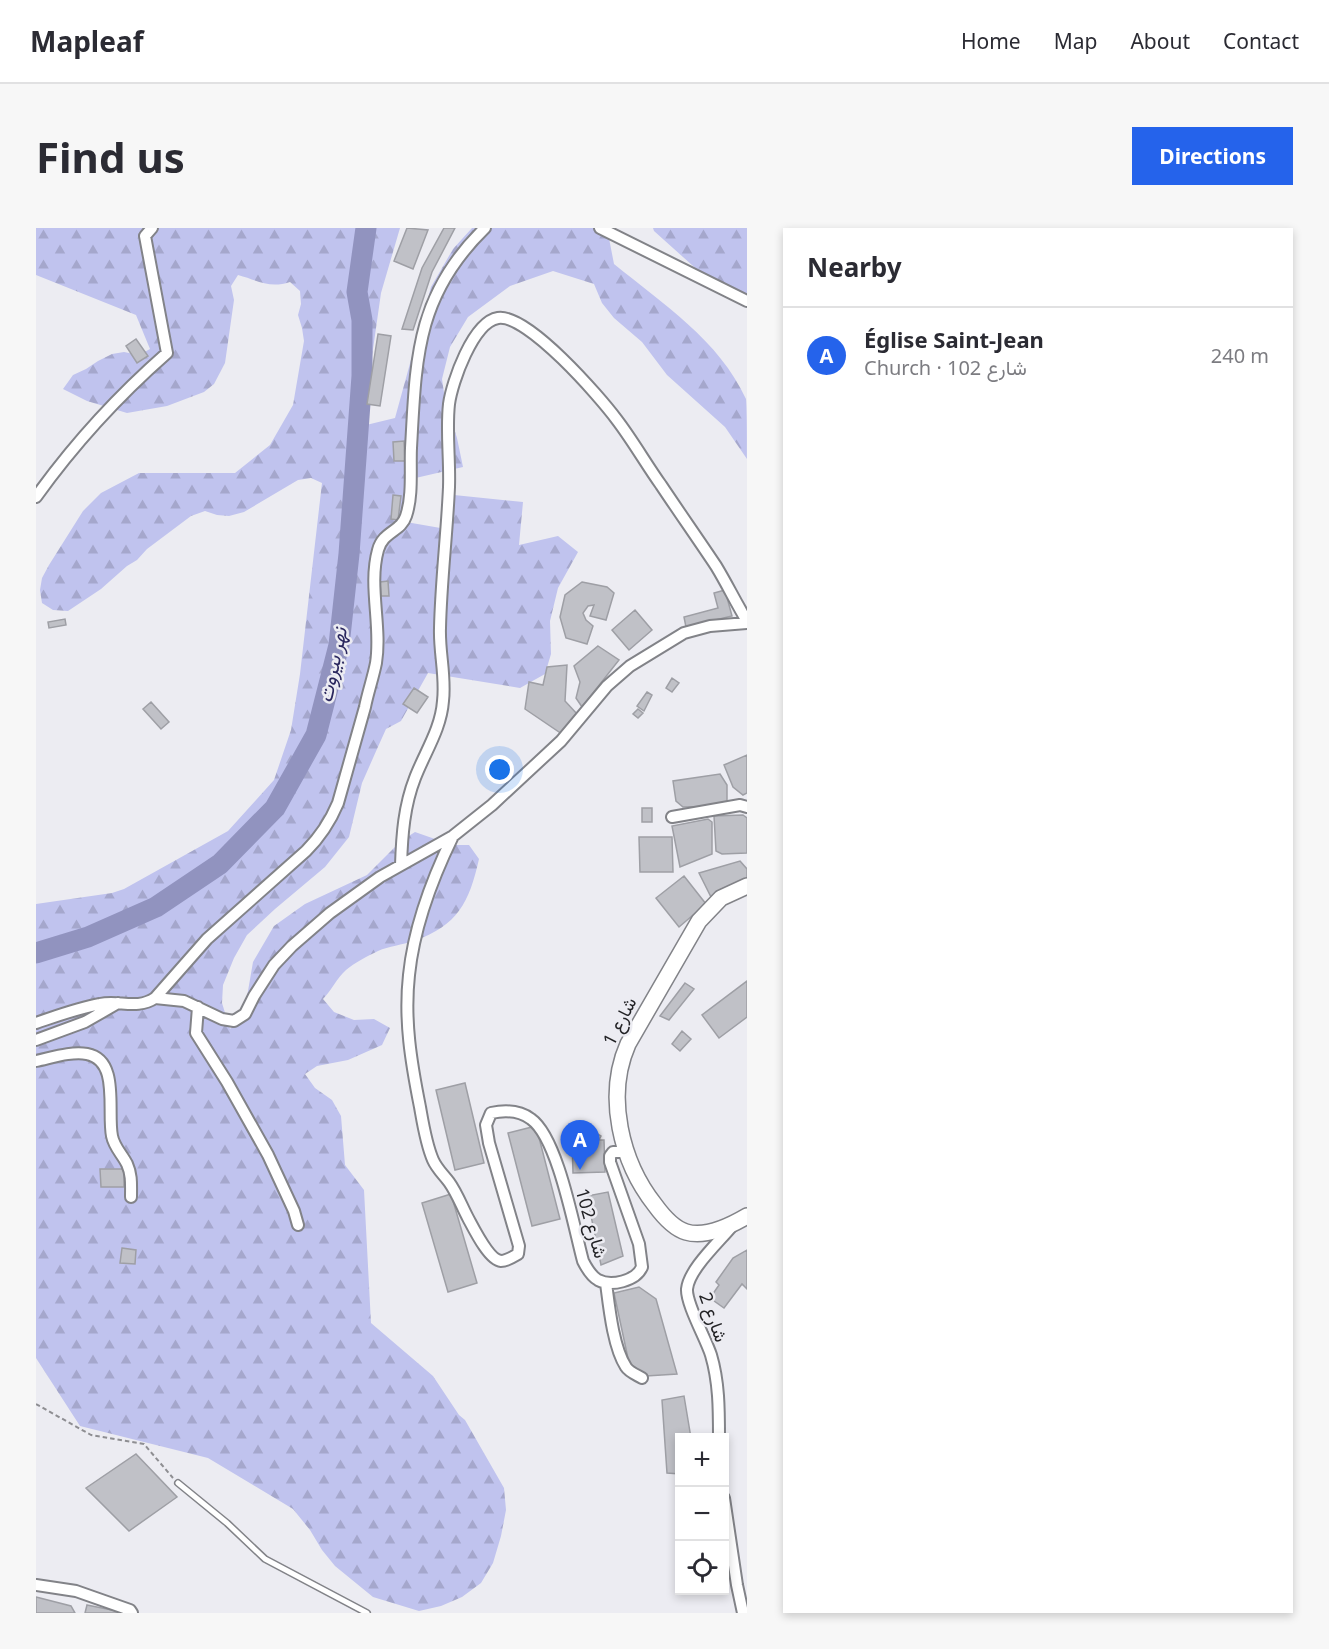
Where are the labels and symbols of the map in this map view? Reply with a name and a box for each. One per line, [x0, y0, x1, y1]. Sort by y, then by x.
water label: نهر بيروت [311, 624, 353, 705]
your location [485, 755, 514, 784]
street label: شارع 1 [597, 993, 642, 1050]
pin: A [560, 1120, 600, 1170]
street label: شارع 102 [570, 1185, 613, 1261]
street label: شارع 2 [693, 1289, 734, 1345]

